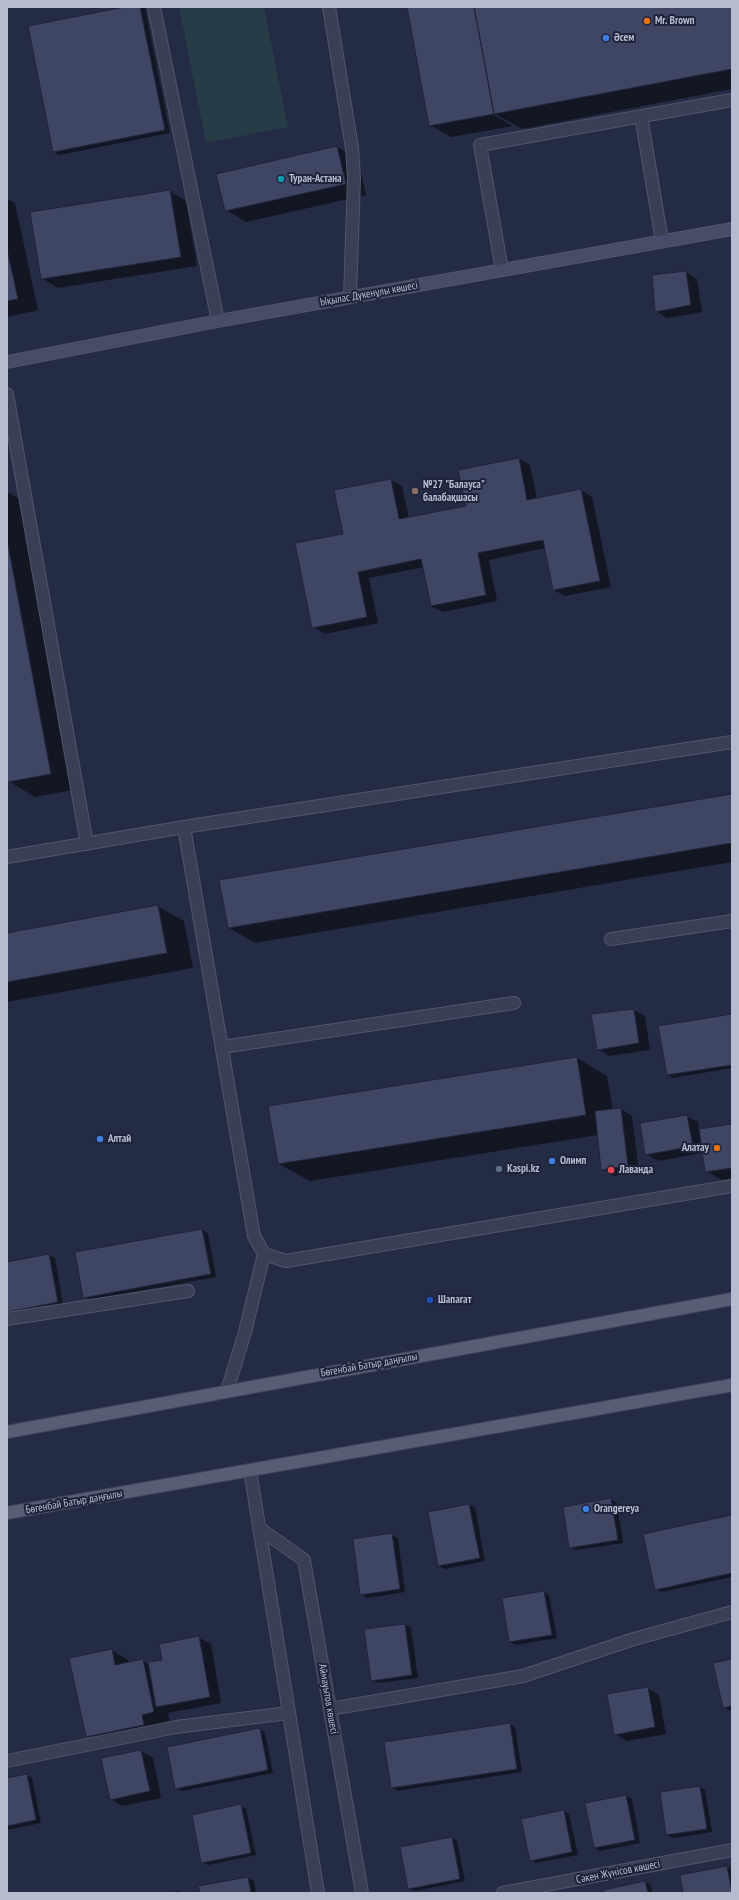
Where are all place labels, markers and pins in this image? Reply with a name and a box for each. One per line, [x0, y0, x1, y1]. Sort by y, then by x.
place label: Mr. Brown [655, 14, 694, 28]
marker: Mr. Brown [642, 16, 652, 26]
place label: Әсем [614, 31, 634, 45]
marker: Әсем [601, 33, 611, 43]
place label: Туран-Астана [289, 172, 342, 186]
marker: Туран-Астана [276, 174, 286, 184]
place label: №27 "Балауса" балабақшасы [423, 478, 485, 504]
marker: №27 "Балауса" балабақшасы [410, 486, 420, 496]
place label: Алтай [108, 1132, 131, 1146]
marker: Алтай [95, 1134, 105, 1144]
place label: Алатау [682, 1141, 709, 1155]
marker: Алатау [712, 1143, 722, 1153]
place label: Олимп [560, 1154, 586, 1168]
marker: Олимп [547, 1156, 557, 1166]
place label: Kaspi.kz [507, 1162, 539, 1176]
place label: Лаванда [619, 1163, 653, 1177]
marker: Kaspi.kz [494, 1164, 504, 1174]
marker: Лаванда [606, 1165, 616, 1175]
place label: Шапагат [438, 1293, 471, 1307]
marker: Шапагат [425, 1295, 435, 1305]
place label: Orangereya [594, 1502, 639, 1516]
marker: Orangereya [581, 1504, 591, 1514]

